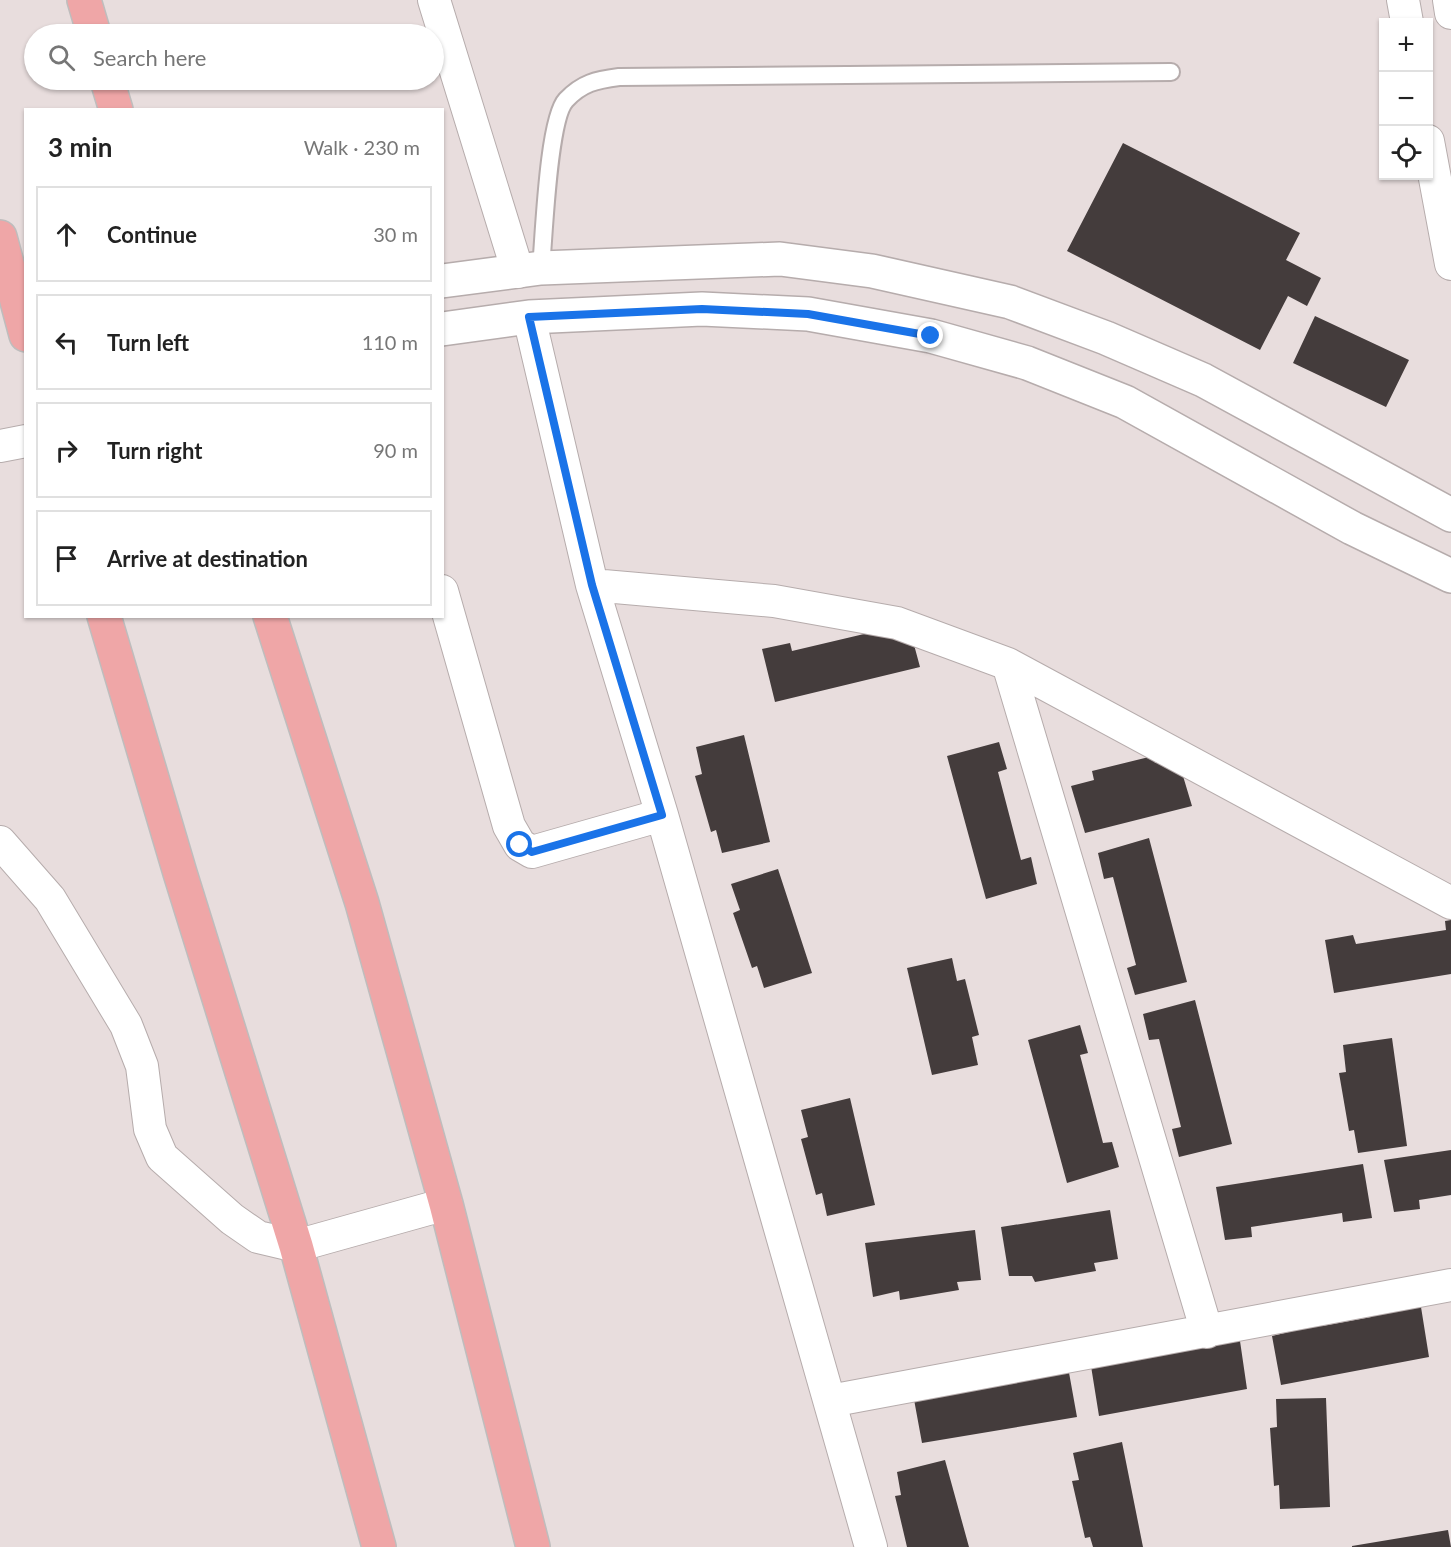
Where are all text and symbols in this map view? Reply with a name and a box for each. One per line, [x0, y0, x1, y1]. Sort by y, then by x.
map controls [1379, 18, 1433, 180]
button: + [1379, 18, 1433, 72]
search box [24, 24, 444, 90]
icon: search [45, 41, 78, 74]
text: Search here [93, 44, 206, 71]
button: − [1379, 72, 1433, 126]
button: locate [1379, 126, 1433, 180]
text: 3 min [48, 131, 112, 163]
text: Walk · 230 m [304, 135, 420, 159]
icon: ahead [50, 218, 83, 251]
text: Continue [107, 221, 197, 248]
text: 30 m [373, 222, 418, 246]
route end [917, 322, 943, 348]
icon: left [50, 326, 83, 359]
text: Turn left [107, 329, 189, 356]
text: 110 m [362, 330, 418, 354]
icon: right [50, 434, 83, 467]
text: Turn right [107, 437, 202, 464]
text: 90 m [373, 438, 418, 462]
icon: arrive [50, 542, 83, 575]
text: Arrive at destination [107, 545, 308, 572]
route start [506, 831, 532, 857]

